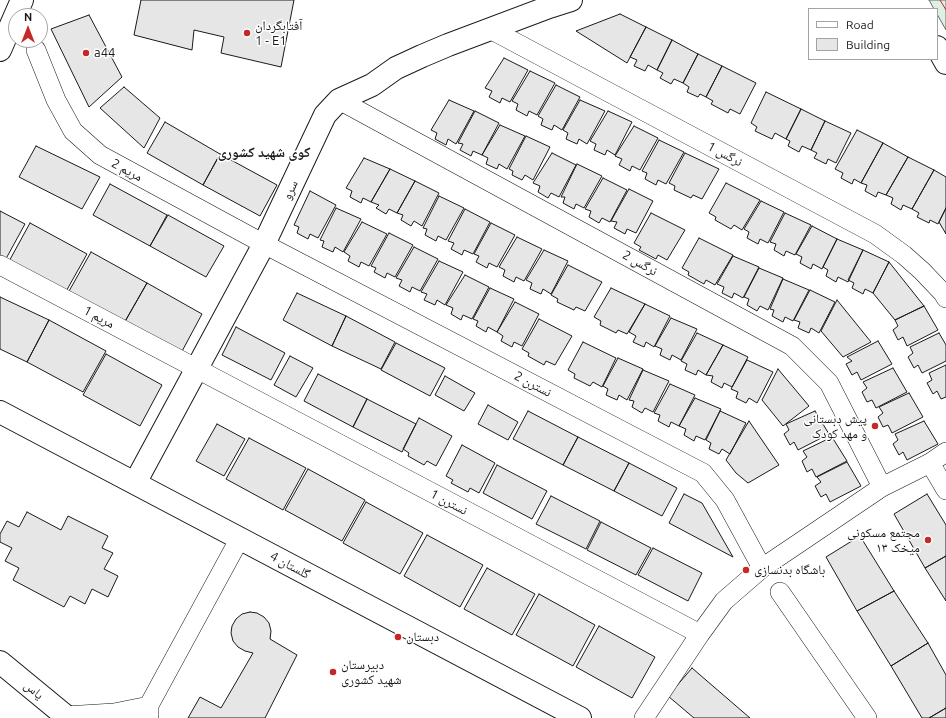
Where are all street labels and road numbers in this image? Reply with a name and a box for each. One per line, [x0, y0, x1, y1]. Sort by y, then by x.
street label: نرگس 1 [705, 138, 745, 170]
street label: مریم 2 [109, 155, 145, 185]
street label: سرو [279, 178, 301, 202]
street label: نرگس 2 [620, 247, 660, 279]
street label: مریم 1 [81, 302, 117, 332]
street label: نسترن 2 [512, 368, 554, 400]
street label: نسترن 1 [428, 486, 470, 518]
street label: گلستان 4 [267, 548, 313, 582]
street label: یاس [21, 677, 47, 703]

